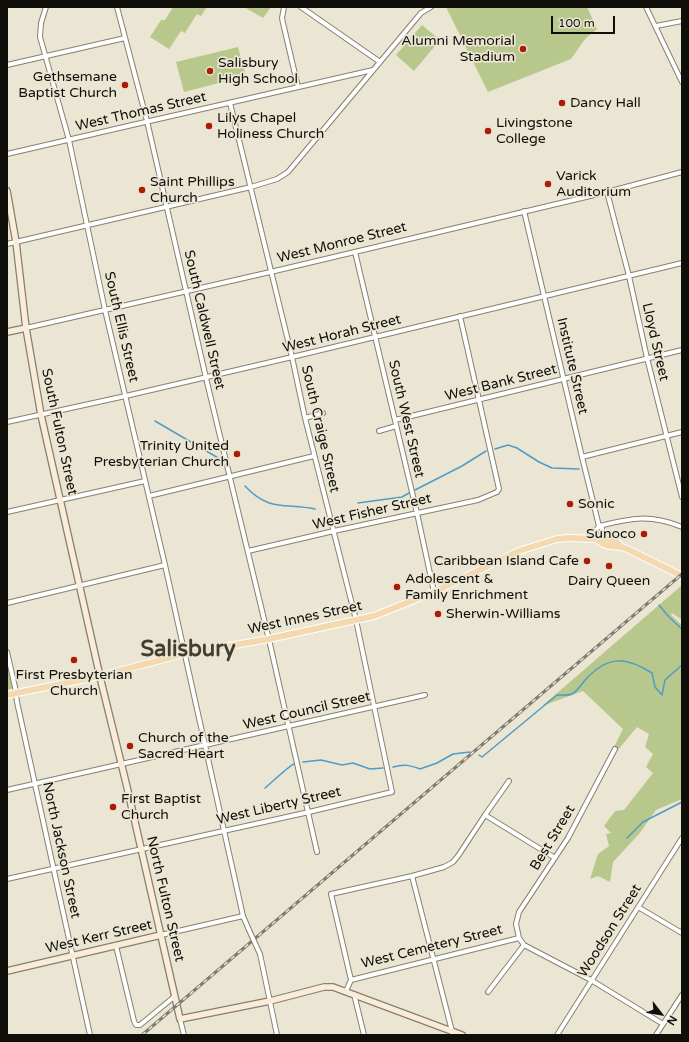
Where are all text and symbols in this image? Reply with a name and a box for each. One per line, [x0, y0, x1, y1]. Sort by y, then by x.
scale bar [553, 8, 617, 34]
text: 100 m [558, 16, 595, 30]
place label: Alumni Memorial Stadium [401, 33, 515, 66]
marker: Alumni Memorial Stadium [518, 44, 528, 54]
place label: Salisbury High School [218, 55, 298, 88]
marker: Salisbury High School [205, 66, 215, 76]
place label: Gethsemane Baptist Church [18, 69, 117, 102]
marker: Gethsemane Baptist Church [120, 80, 130, 90]
street label: West Thomas Street [74, 89, 208, 135]
place label: Dancy Hall [570, 95, 641, 111]
marker: Dancy Hall [557, 98, 567, 108]
place label: Lilys Chapel Holiness Church [217, 110, 324, 142]
place label: Livingstone College [496, 115, 573, 148]
marker: Lilys Chapel Holiness Church [204, 121, 214, 131]
marker: Livingstone College [483, 126, 493, 136]
place label: Varick Auditorium [556, 168, 631, 200]
place label: Saint Phillips Church [150, 174, 235, 206]
marker: Varick Auditorium [543, 179, 553, 189]
marker: Saint Phillips Church [137, 185, 147, 195]
street label: West Monroe Street [276, 219, 408, 267]
street label: South Caldwell Street [180, 249, 228, 391]
street label: South Ellis Street [100, 270, 142, 384]
street label: Lloyd Street [638, 301, 672, 383]
street label: West Horah Street [281, 311, 403, 357]
street label: Institute Street [553, 316, 591, 416]
street label: South West Street [384, 359, 428, 479]
street label: West Bank Street [443, 361, 559, 405]
street label: South Craige Street [297, 364, 343, 494]
street label: South Fulton Street [37, 367, 81, 497]
place label: Trinity United Presbyterian Church [93, 438, 229, 470]
marker: Trinity United Presbyterian Church [232, 449, 242, 459]
street label: West Fisher Street [311, 490, 433, 534]
place label: Sonic [578, 496, 615, 512]
marker: Sonic [565, 499, 575, 509]
place label: Sunoco [586, 526, 636, 542]
marker: Sunoco [639, 529, 649, 539]
place label: Caribbean Island Cafe [434, 553, 579, 569]
marker: Caribbean Island Cafe [582, 556, 592, 566]
marker: Dairy Queen [604, 561, 614, 571]
place label: Adolescent & Family Enrichment [405, 571, 528, 604]
place label: Dairy Queen [568, 573, 650, 589]
marker: Adolescent & Family Enrichment [392, 582, 402, 592]
street label: West Innes Street [246, 598, 364, 638]
place label: Sherwin-Williams [446, 606, 561, 622]
marker: Sherwin-Williams [433, 609, 443, 619]
district label: Salisbury [141, 637, 235, 663]
marker: First Presbyterian Church [69, 655, 79, 665]
place label: First Presbyterian Church [16, 667, 132, 700]
street label: West Council Street [242, 688, 372, 734]
place label: Church of the Sacred Heart [138, 730, 229, 762]
marker: Church of the Sacred Heart [125, 741, 135, 751]
street label: North Jackson Street [38, 780, 84, 920]
street label: West Liberty Street [215, 784, 343, 828]
place label: First Baptist Church [121, 791, 201, 824]
marker: First Baptist Church [108, 802, 118, 812]
street label: Best Street [527, 802, 579, 874]
street label: North Fulton Street [142, 835, 188, 963]
street label: Woodson Street [575, 881, 645, 981]
street label: West Kerr Street [44, 917, 154, 957]
street label: West Cemetery Street [360, 921, 504, 973]
north arrow [641, 994, 681, 1034]
text: N [664, 1013, 680, 1028]

